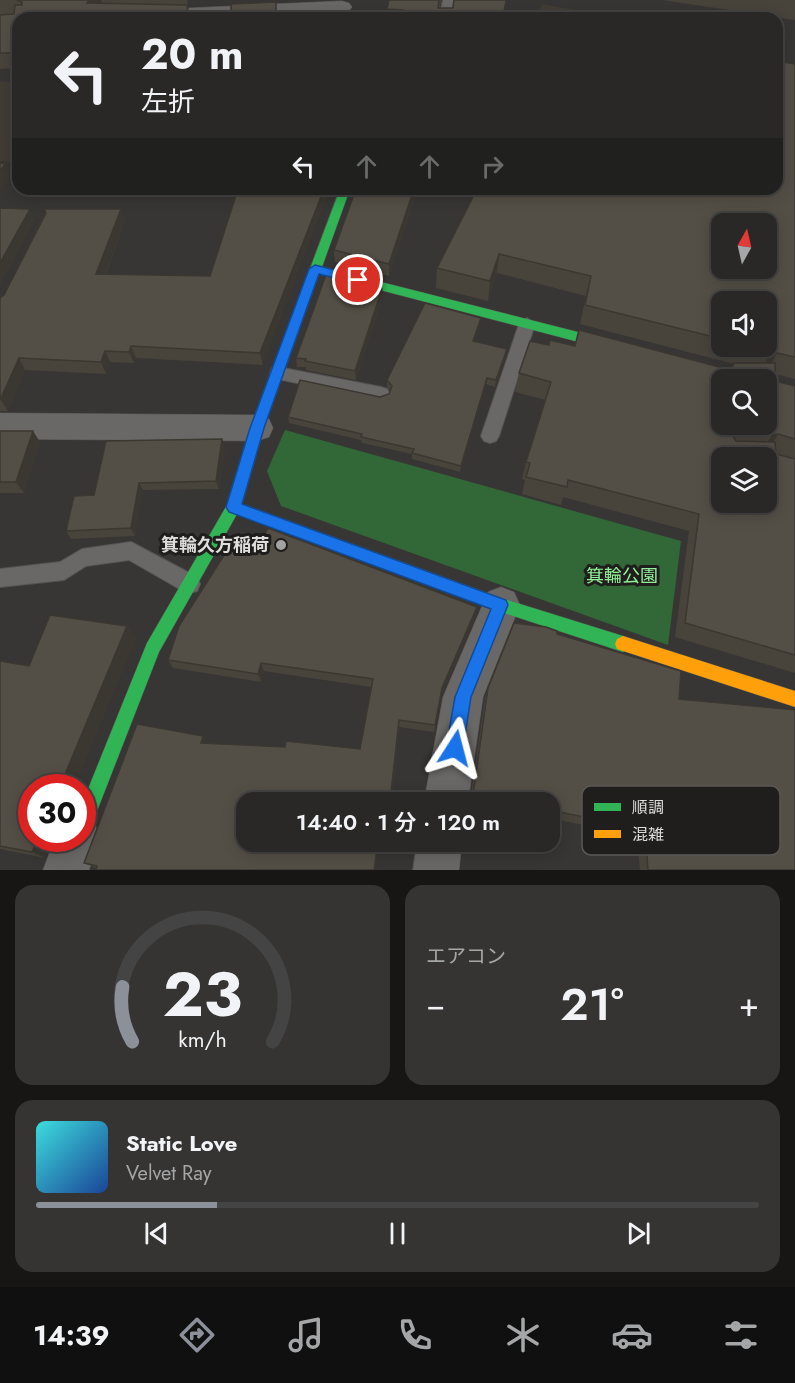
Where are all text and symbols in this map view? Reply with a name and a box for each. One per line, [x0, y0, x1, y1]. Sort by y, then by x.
text: 20 m [141, 24, 243, 85]
icon: left [42, 36, 120, 114]
text: 左折 [141, 82, 195, 121]
icon: left [287, 150, 320, 183]
icon: ahead [350, 150, 383, 183]
icon: ahead [413, 150, 446, 183]
icon: right [476, 150, 509, 183]
north arrow [711, 213, 777, 279]
map controls [711, 213, 777, 513]
pin [332, 254, 383, 305]
icon: arrive [341, 263, 374, 296]
button: sound [711, 291, 777, 357]
button: search [711, 369, 777, 435]
button: layers [711, 447, 777, 513]
place label: 箕輪久方稲荷 [161, 532, 269, 558]
marker: 箕輪久方稲荷 [274, 538, 288, 552]
park label: 箕輪公園 [586, 563, 658, 589]
position arrow [423, 716, 487, 780]
speed limit sign: 30 [18, 774, 96, 852]
legend [582, 786, 780, 855]
text: 順調 [632, 796, 664, 819]
text: 14:40 · 1 分 · 120 m [296, 806, 500, 838]
text: 混雑 [632, 823, 664, 846]
text: エアコン [426, 942, 506, 971]
text: 23 [163, 949, 242, 1039]
text: 21° [560, 972, 624, 1037]
text: − [426, 981, 445, 1028]
text: + [739, 981, 759, 1028]
text: km/h [178, 1024, 227, 1055]
text: Static Love [126, 1127, 237, 1159]
text: Velvet Ray [126, 1159, 212, 1188]
icon: previous [140, 1217, 173, 1250]
icon: pause [381, 1217, 414, 1250]
icon: next [622, 1217, 655, 1250]
icon: directions [176, 1314, 218, 1356]
icon: music [285, 1314, 327, 1356]
icon: phone [394, 1314, 436, 1356]
icon: climate [502, 1314, 544, 1356]
icon: car [611, 1314, 653, 1356]
icon: filters [720, 1314, 762, 1356]
text: 14:39 [33, 1316, 109, 1355]

